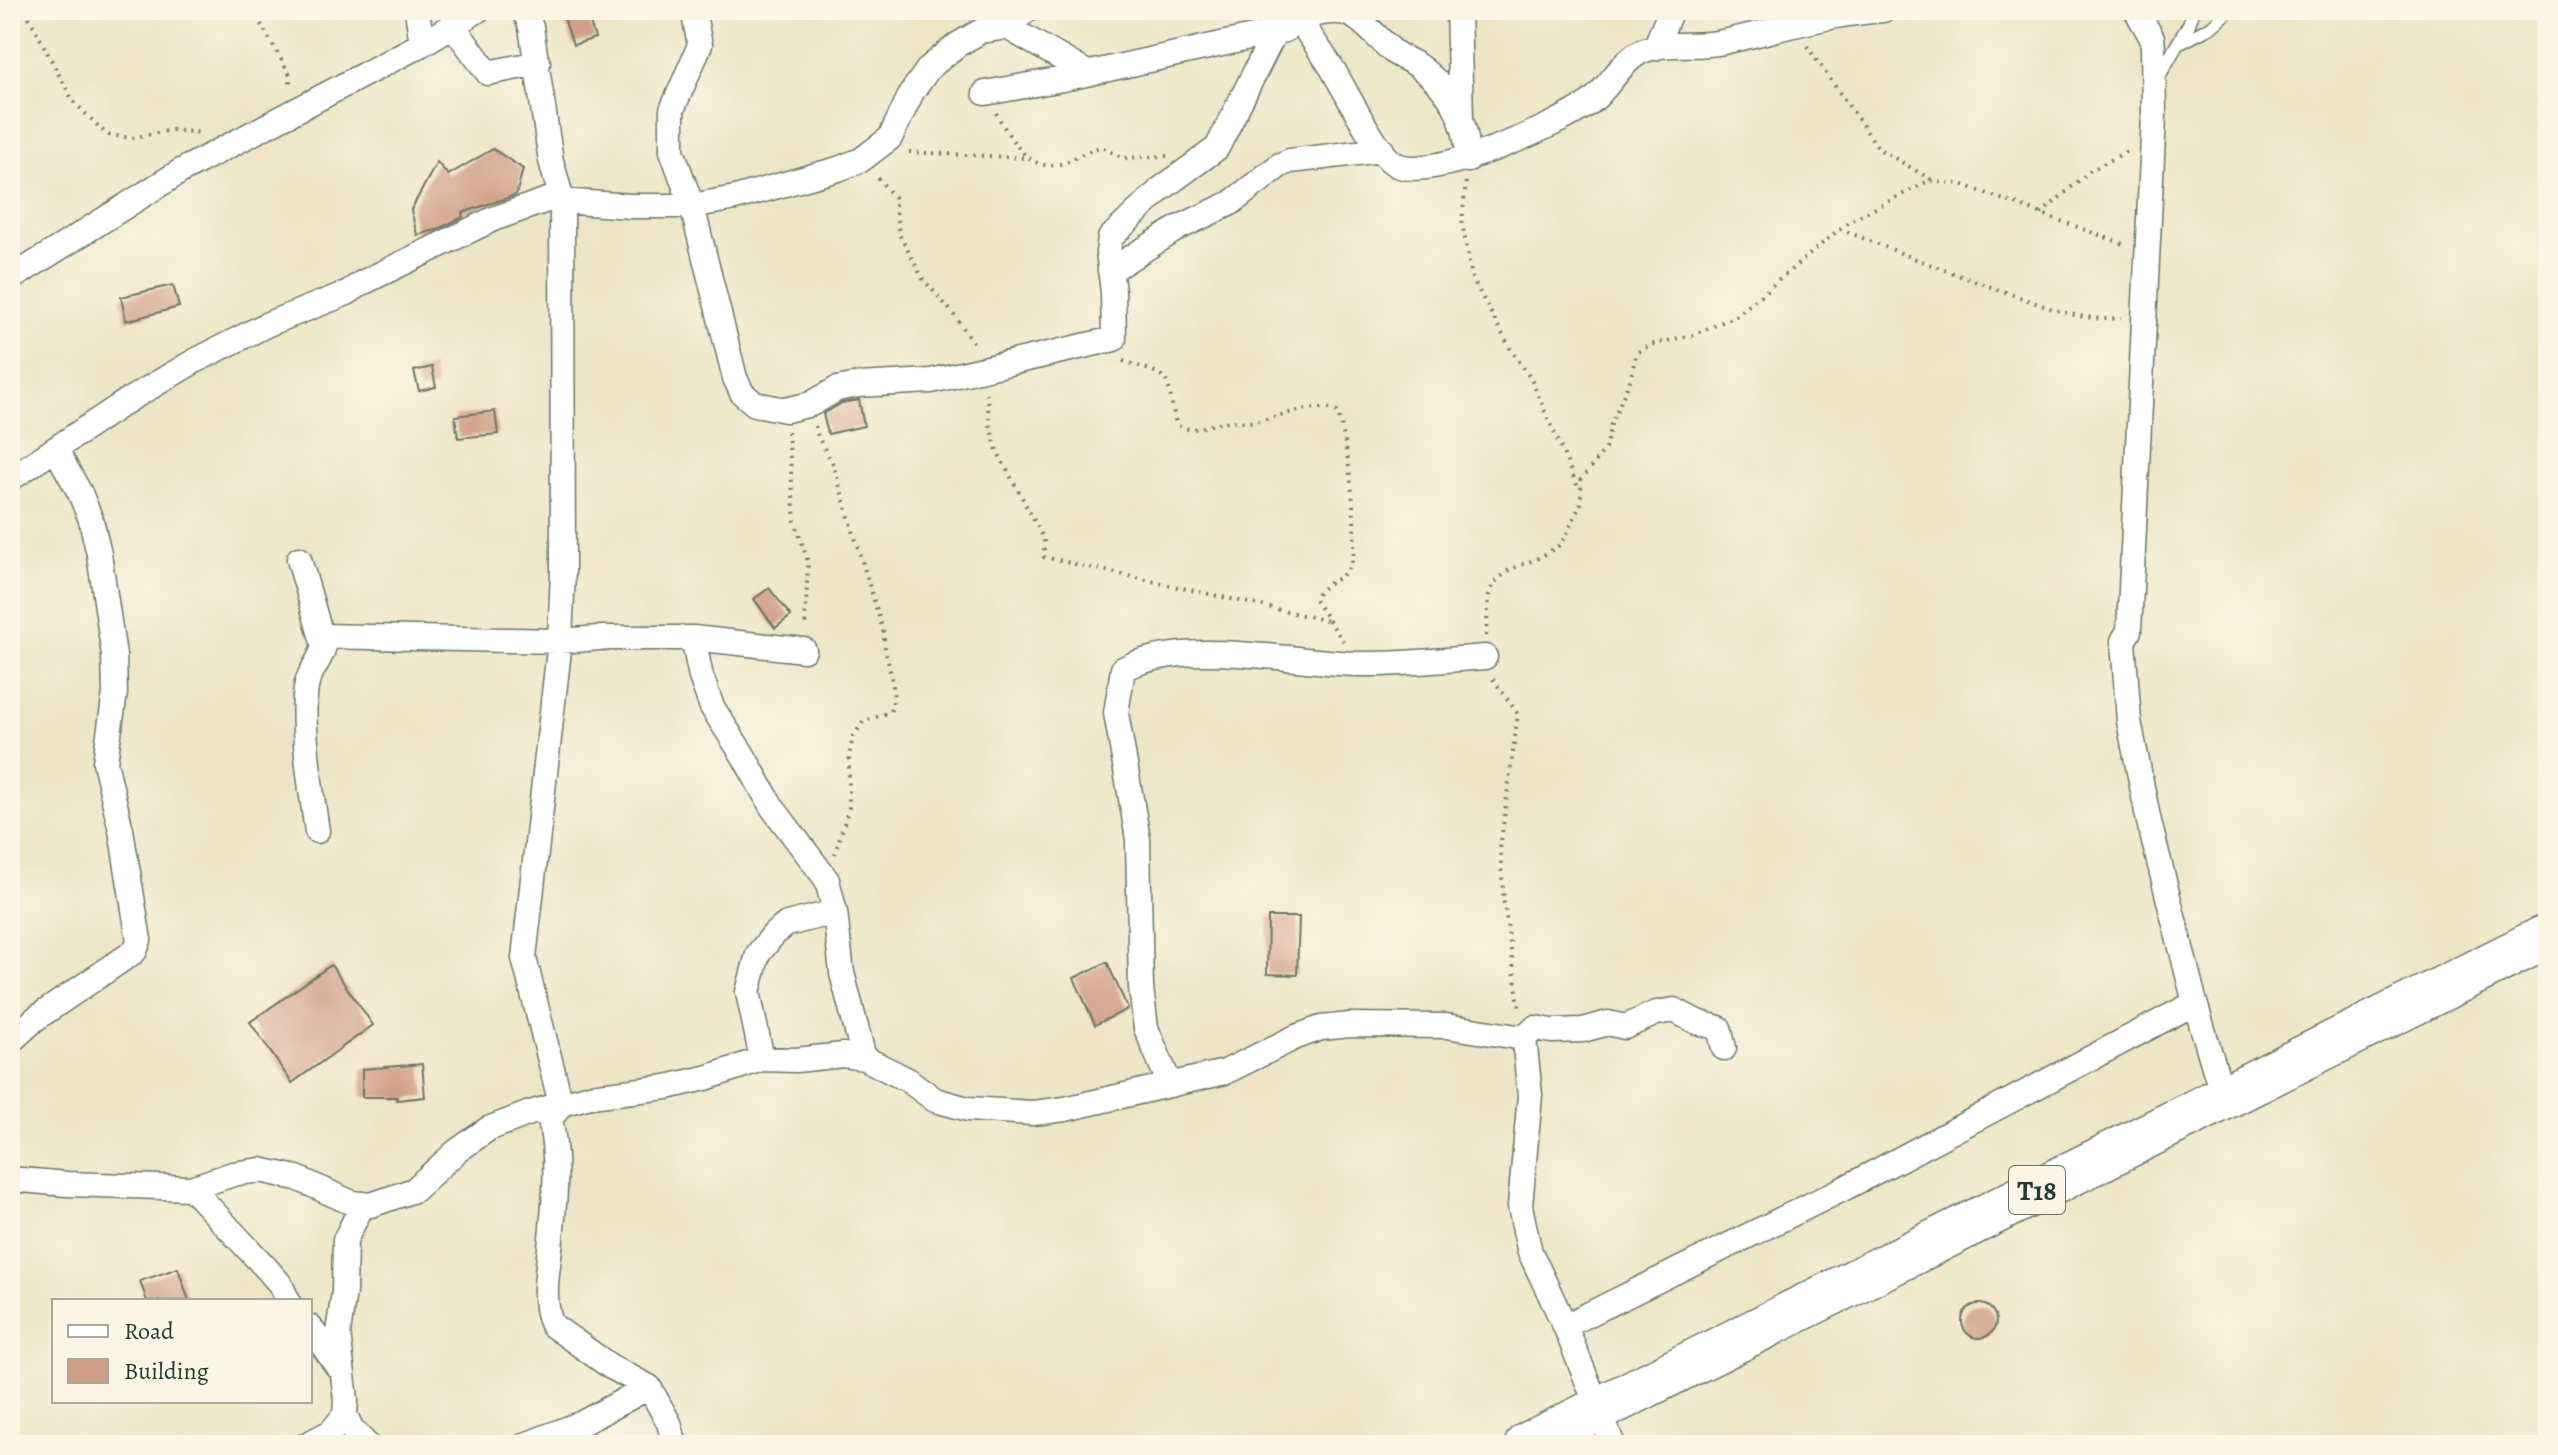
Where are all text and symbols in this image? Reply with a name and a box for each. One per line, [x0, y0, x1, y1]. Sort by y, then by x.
road number: T18 [2009, 1166, 2065, 1214]
legend [52, 1299, 312, 1403]
text: Road [124, 1315, 174, 1347]
text: Building [124, 1355, 209, 1387]

